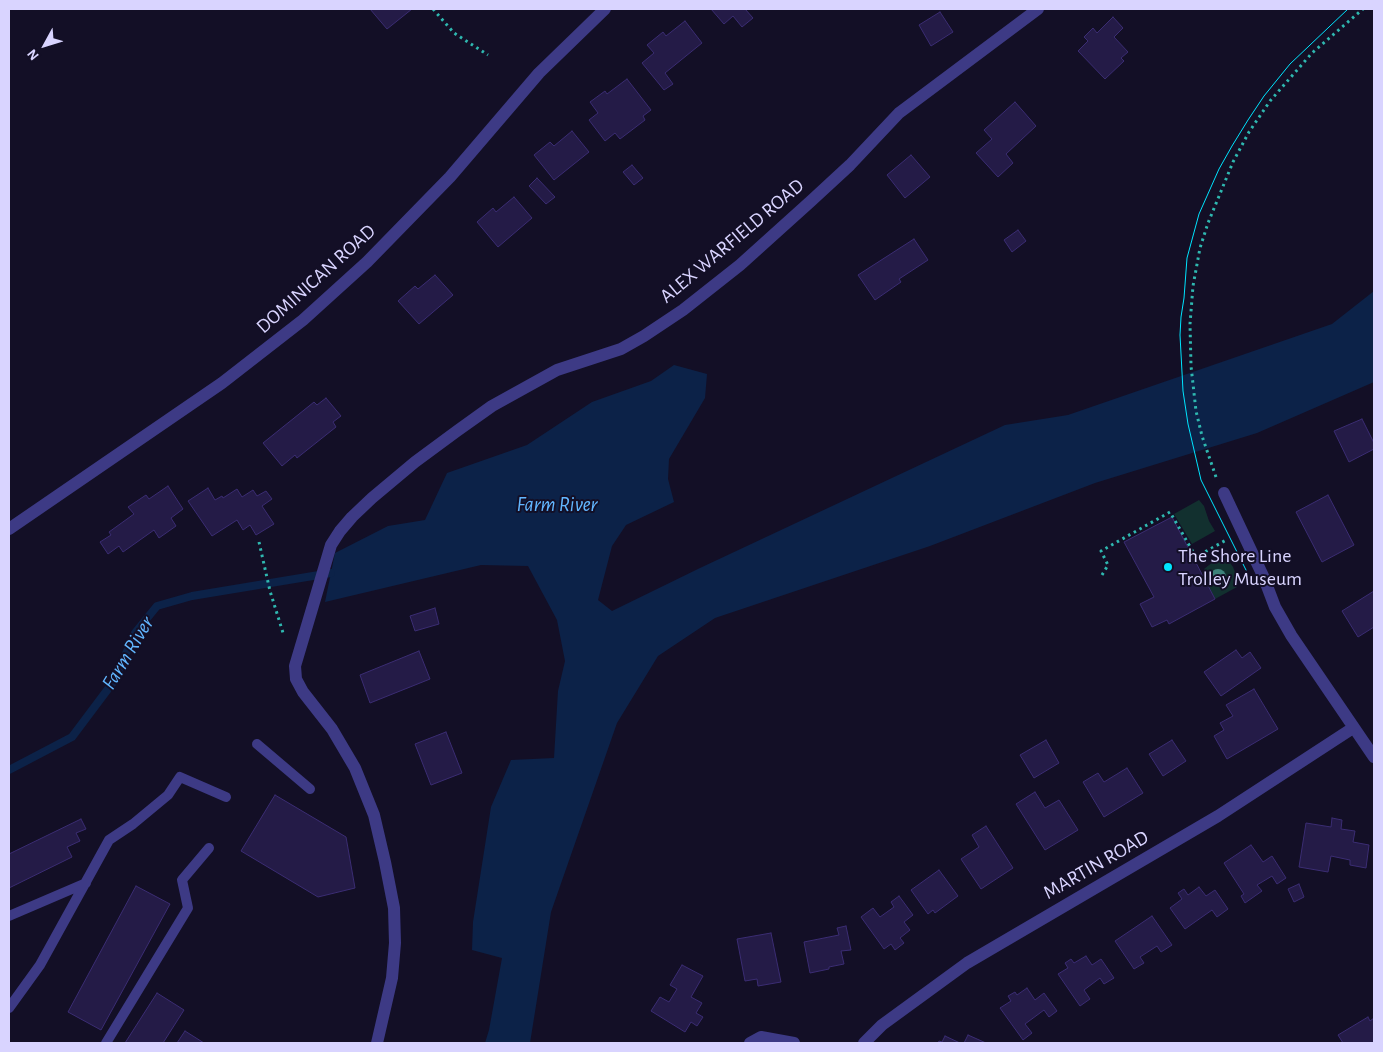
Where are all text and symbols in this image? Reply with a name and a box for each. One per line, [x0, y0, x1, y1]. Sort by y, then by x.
north arrow [20, 20, 70, 70]
text: N [25, 46, 42, 63]
street label: ALEX WARFIELD ROAD [655, 174, 809, 308]
street label: DOMINICAN ROAD [251, 219, 381, 339]
water label: Farm River [517, 492, 597, 518]
place label: The Shore Line Trolley Museum [1178, 544, 1302, 591]
marker: The Shore Line Trolley Museum [1162, 561, 1174, 573]
water label: Farm River [96, 612, 160, 694]
street label: MARTIN ROAD [1039, 825, 1153, 905]

